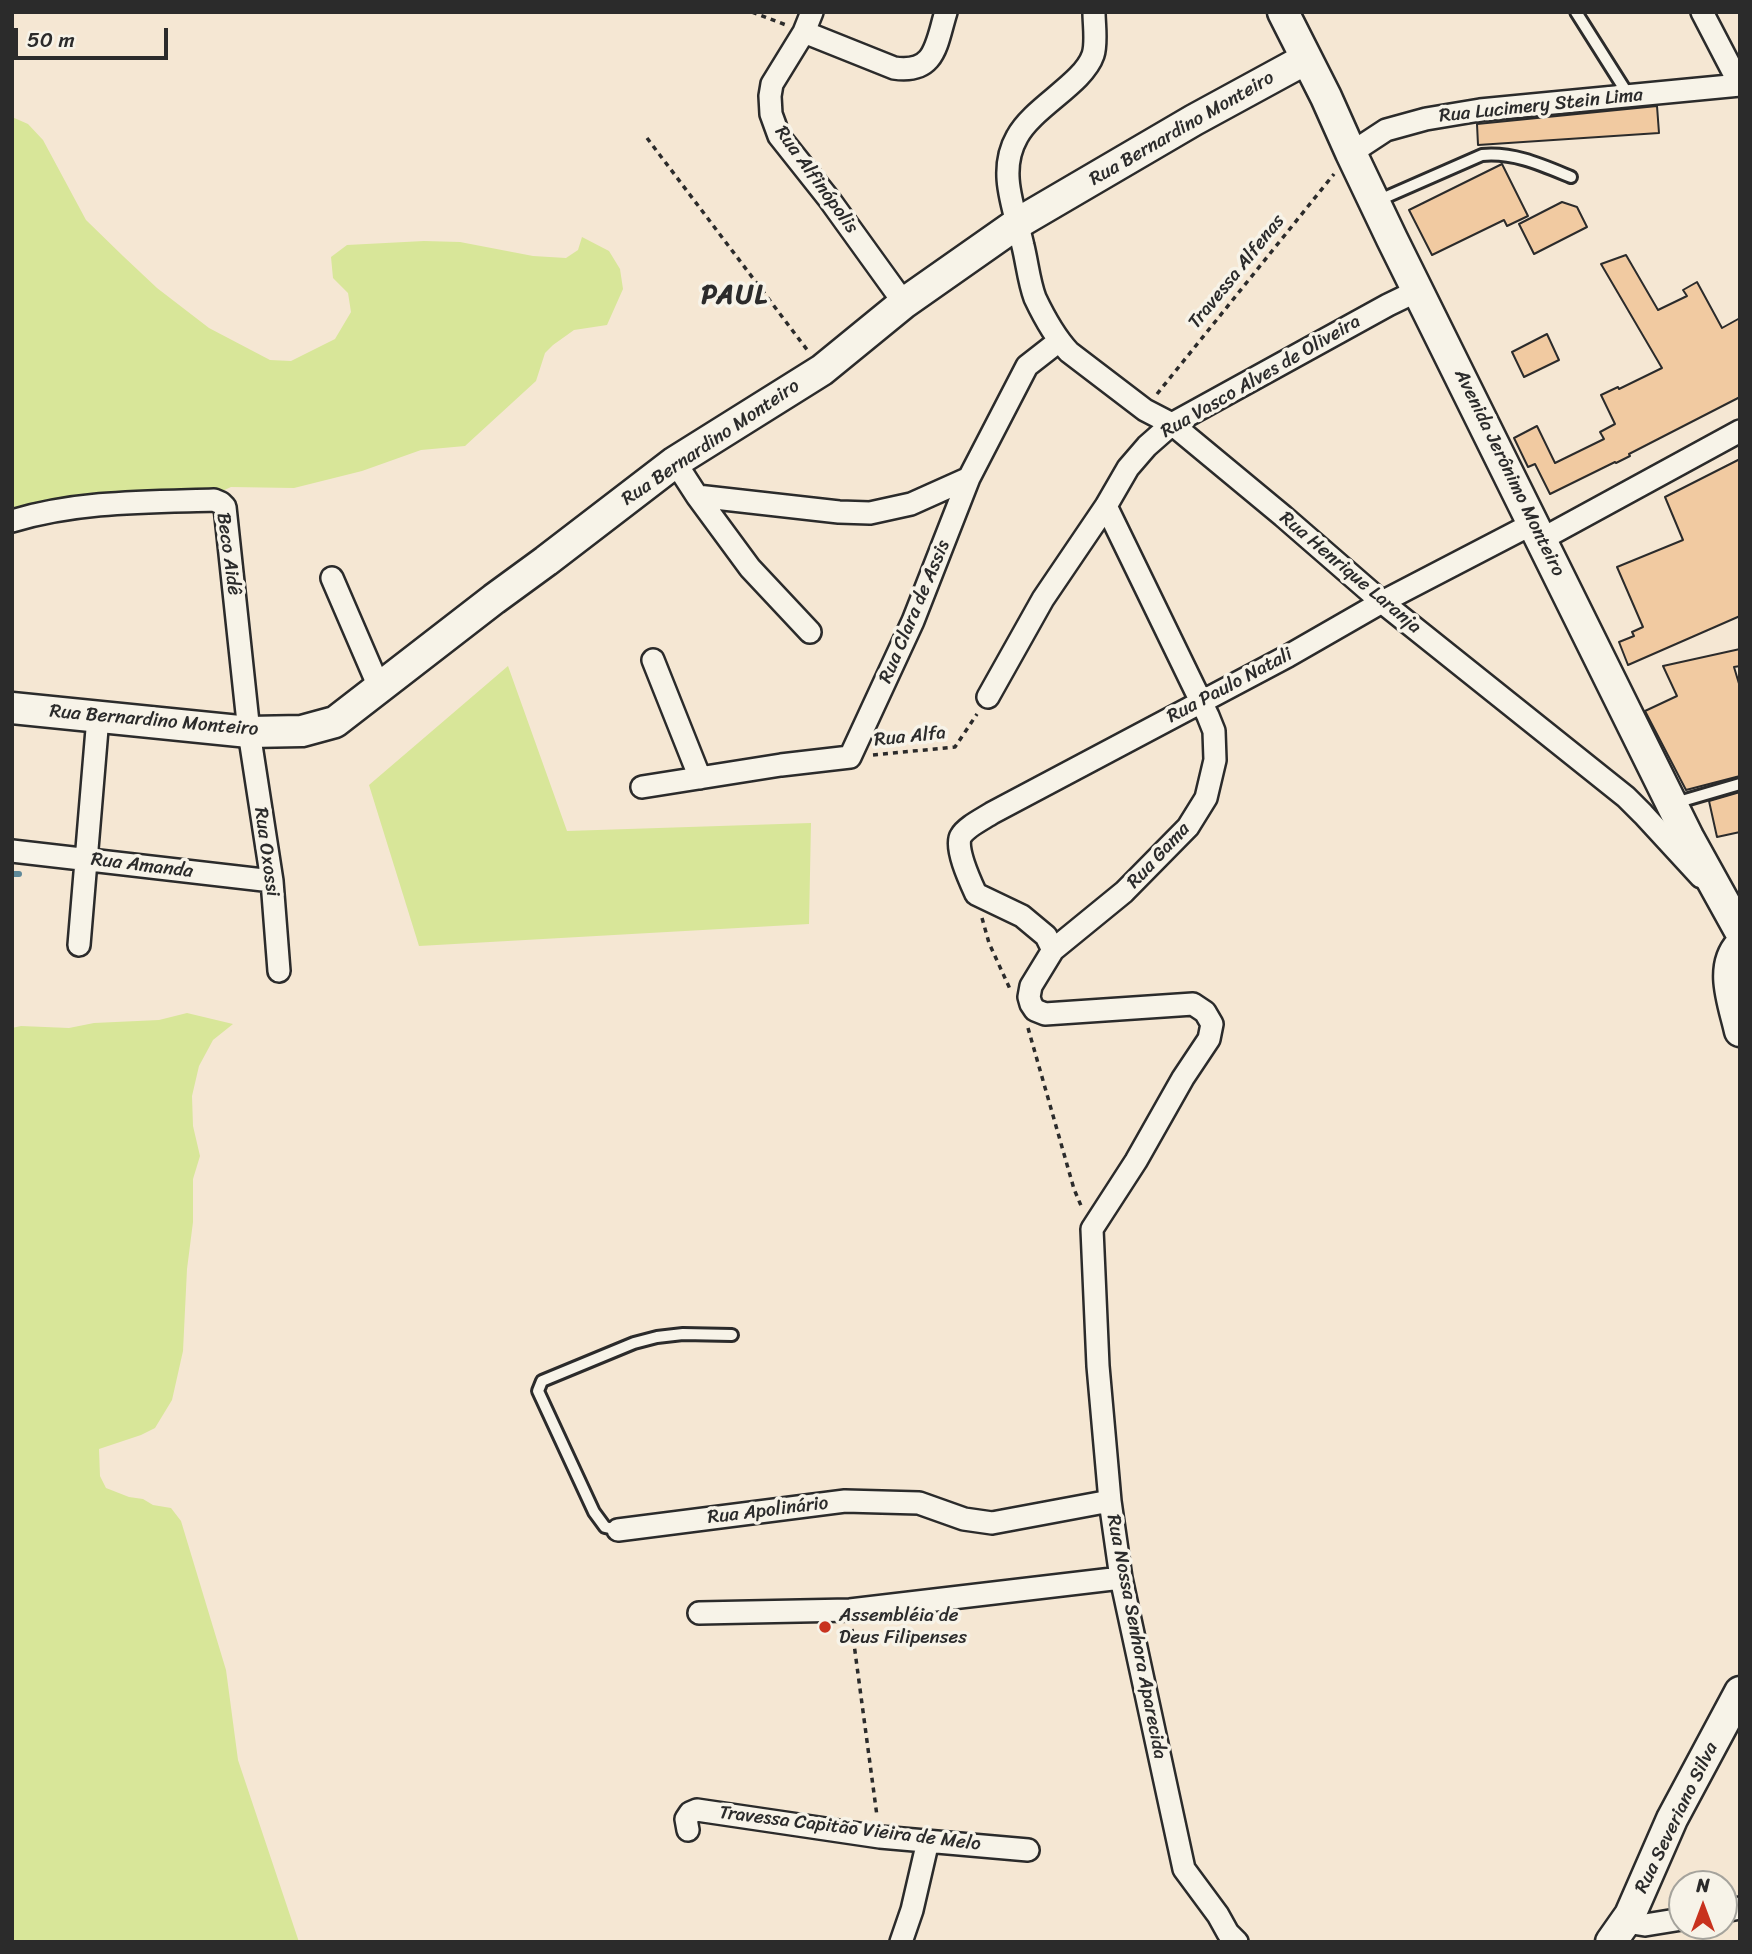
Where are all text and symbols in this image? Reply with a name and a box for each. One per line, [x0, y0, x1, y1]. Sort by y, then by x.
scale bar [18, 14, 172, 58]
text: 50 m [27, 21, 75, 59]
street label: Rua Bernardino Monteiro [1086, 67, 1278, 191]
street label: Rua Lucimery Stein Lima [1438, 84, 1644, 128]
street label: Rua Alfinópolis [769, 122, 863, 238]
street label: Travessa Alfenas [1184, 210, 1290, 334]
district label: PAUL [702, 280, 768, 312]
street label: Rua Vasco Alves de Oliveira [1157, 310, 1365, 444]
street label: Avenida Jerônimo Monteiro [1449, 366, 1569, 580]
street label: Rua Bernardino Monteiro [618, 375, 804, 511]
street label: Rua Henrique Laranja [1275, 507, 1425, 639]
street label: Beco Aidê [211, 511, 245, 597]
street label: Rua Clara de Assis [875, 537, 955, 687]
street label: Rua Paulo Natali [1164, 643, 1296, 729]
street label: Rua Bernardino Monteiro [49, 701, 259, 741]
street label: Rua Alfa [873, 722, 947, 752]
street label: Rua Oxossi [248, 806, 284, 898]
street label: Rua Gama [1123, 818, 1195, 894]
street label: Rua Amanda [90, 848, 194, 884]
street label: Rua Apolinário [706, 1492, 830, 1530]
street label: Rua Nossa Senhora Aparecida [1101, 1513, 1171, 1761]
place label: Assembléia de Deus Filipenses [839, 1605, 967, 1649]
marker: Assembléia de Deus Filipenses [817, 1619, 833, 1635]
street label: Rua Severiano Silva [1631, 1739, 1723, 1897]
street label: Travessa Capitão Vieira de Melo [718, 1802, 982, 1856]
text: N [1696, 1869, 1710, 1902]
north arrow [1668, 1870, 1738, 1940]

